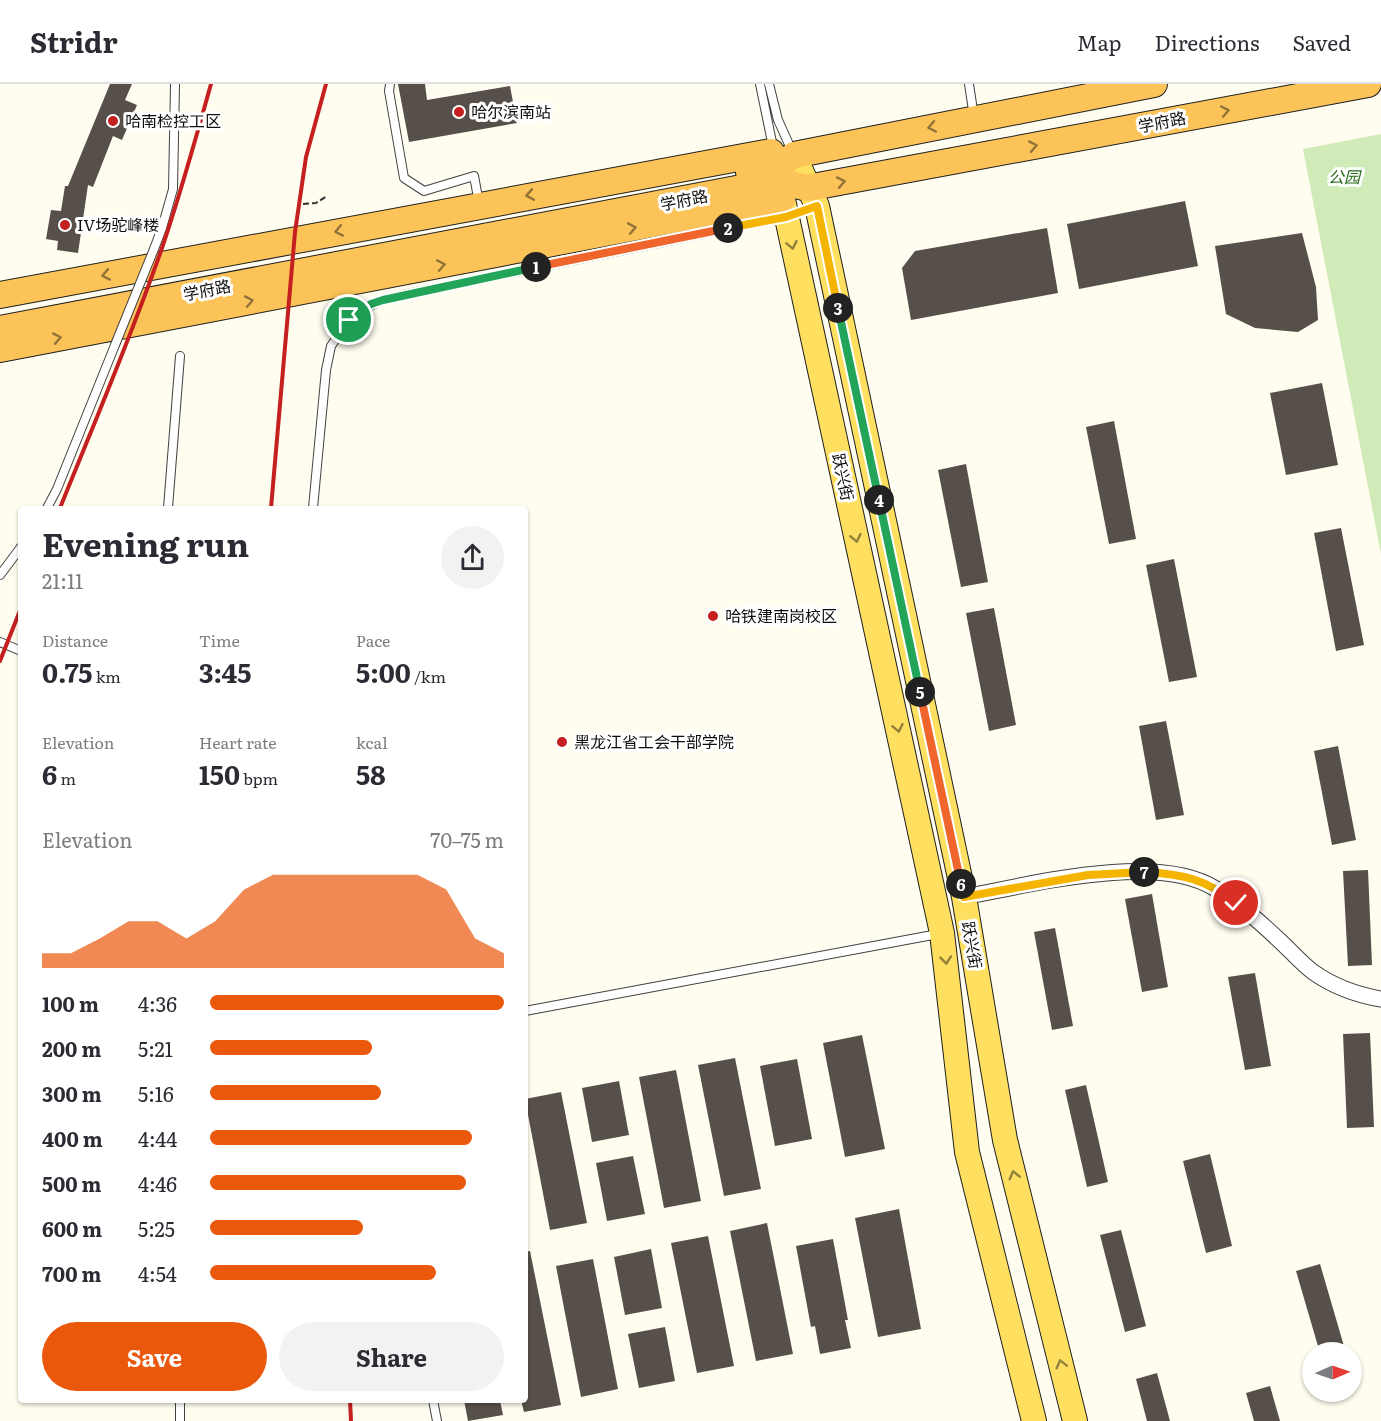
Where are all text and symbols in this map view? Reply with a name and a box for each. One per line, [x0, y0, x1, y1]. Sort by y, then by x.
text: Stridr [30, 20, 118, 62]
text: Map [1077, 26, 1122, 57]
text: Directions [1155, 26, 1260, 57]
text: Saved [1293, 26, 1351, 57]
place label: 哈尔滨南站 [471, 99, 551, 123]
marker: 哈尔滨南站 [452, 105, 466, 119]
street label: 学府路 [1136, 105, 1188, 137]
one-way arrow [1219, 105, 1229, 118]
place label: 哈南检控工区 [125, 108, 221, 132]
marker: 哈南检控工区 [106, 114, 120, 128]
one-way arrow [927, 120, 937, 133]
one-way arrow [1028, 140, 1038, 153]
park label: 公园 [1328, 164, 1362, 188]
one-way arrow [836, 176, 846, 189]
street label: 学府路 [658, 183, 710, 215]
one-way arrow [526, 189, 535, 201]
place label: IV场驼峰楼 [77, 212, 159, 236]
pin: 2 [713, 213, 743, 243]
text: 2 [724, 216, 732, 240]
marker: IV场驼峰楼 [58, 218, 72, 232]
one-way arrow [627, 222, 637, 235]
one-way arrow [334, 224, 344, 237]
one-way arrow [785, 240, 798, 250]
pin: 1 [521, 252, 551, 282]
text: 1 [533, 255, 539, 279]
one-way arrow [435, 259, 445, 272]
one-way arrow [101, 268, 111, 281]
street label: 学府路 [181, 273, 233, 305]
pin: 3 [823, 293, 853, 323]
pin [323, 294, 374, 345]
one-way arrow [244, 295, 254, 308]
text: 3 [834, 296, 842, 320]
icon: arrive [332, 303, 365, 336]
one-way arrow [52, 332, 62, 345]
street label: 跃兴街 [827, 451, 861, 503]
pin: 4 [864, 485, 894, 515]
text: 4 [874, 488, 884, 512]
text: Evening run [42, 518, 249, 567]
button: share [441, 526, 504, 589]
one-way arrow [849, 533, 862, 543]
text: 21:11 [42, 565, 83, 595]
place label: 哈铁建南岗校区 [725, 603, 837, 627]
marker: 哈铁建南岗校区 [706, 609, 720, 623]
text: Distance [42, 628, 108, 652]
text: Time [199, 628, 240, 652]
text: Pace [356, 628, 390, 652]
text: 0.75 [42, 652, 92, 691]
text: 3:45 [199, 652, 251, 691]
text: 5:00 [356, 652, 411, 691]
text: km [92, 664, 121, 688]
text: /km [411, 664, 446, 688]
pin: 5 [905, 677, 935, 707]
text: 5 [916, 680, 924, 704]
one-way arrow [890, 723, 903, 733]
place label: 黑龙江省工会干部学院 [574, 729, 734, 753]
text: Elevation [42, 730, 114, 754]
text: Heart rate [199, 730, 277, 754]
text: kcal [356, 730, 388, 754]
marker: 黑龙江省工会干部学院 [555, 735, 569, 749]
text: 6 [42, 754, 57, 793]
text: 150 [199, 754, 240, 793]
text: 58 [356, 754, 385, 793]
text: m [57, 766, 76, 790]
text: bpm [240, 766, 278, 790]
text: Elevation [42, 824, 132, 854]
text: 70–75 m [430, 824, 504, 854]
pin: 7 [1129, 857, 1159, 887]
text: 7 [1140, 860, 1148, 884]
pin: 6 [946, 869, 976, 899]
text: 6 [956, 872, 966, 896]
pin [1210, 877, 1261, 928]
icon: check [1219, 886, 1252, 919]
street label: 跃兴街 [957, 919, 989, 971]
one-way arrow [939, 956, 951, 965]
text: 100 m [42, 988, 99, 1018]
text: 4:36 [138, 988, 177, 1018]
text: 200 m [42, 1033, 101, 1063]
text: 5:21 [138, 1033, 173, 1063]
text: 300 m [42, 1078, 102, 1108]
text: 5:16 [138, 1078, 174, 1108]
text: 400 m [42, 1123, 103, 1153]
text: 4:44 [138, 1123, 177, 1153]
text: 500 m [42, 1168, 101, 1198]
text: 4:46 [138, 1168, 177, 1198]
one-way arrow [1008, 1170, 1021, 1180]
text: 600 m [42, 1213, 102, 1243]
text: 5:25 [138, 1213, 175, 1243]
text: 700 m [42, 1258, 101, 1288]
text: 4:54 [138, 1258, 177, 1288]
button: Save [42, 1322, 267, 1391]
button: Share [279, 1322, 504, 1391]
north arrow [1302, 1342, 1362, 1402]
map controls [1302, 1342, 1362, 1402]
one-way arrow [1055, 1359, 1068, 1369]

